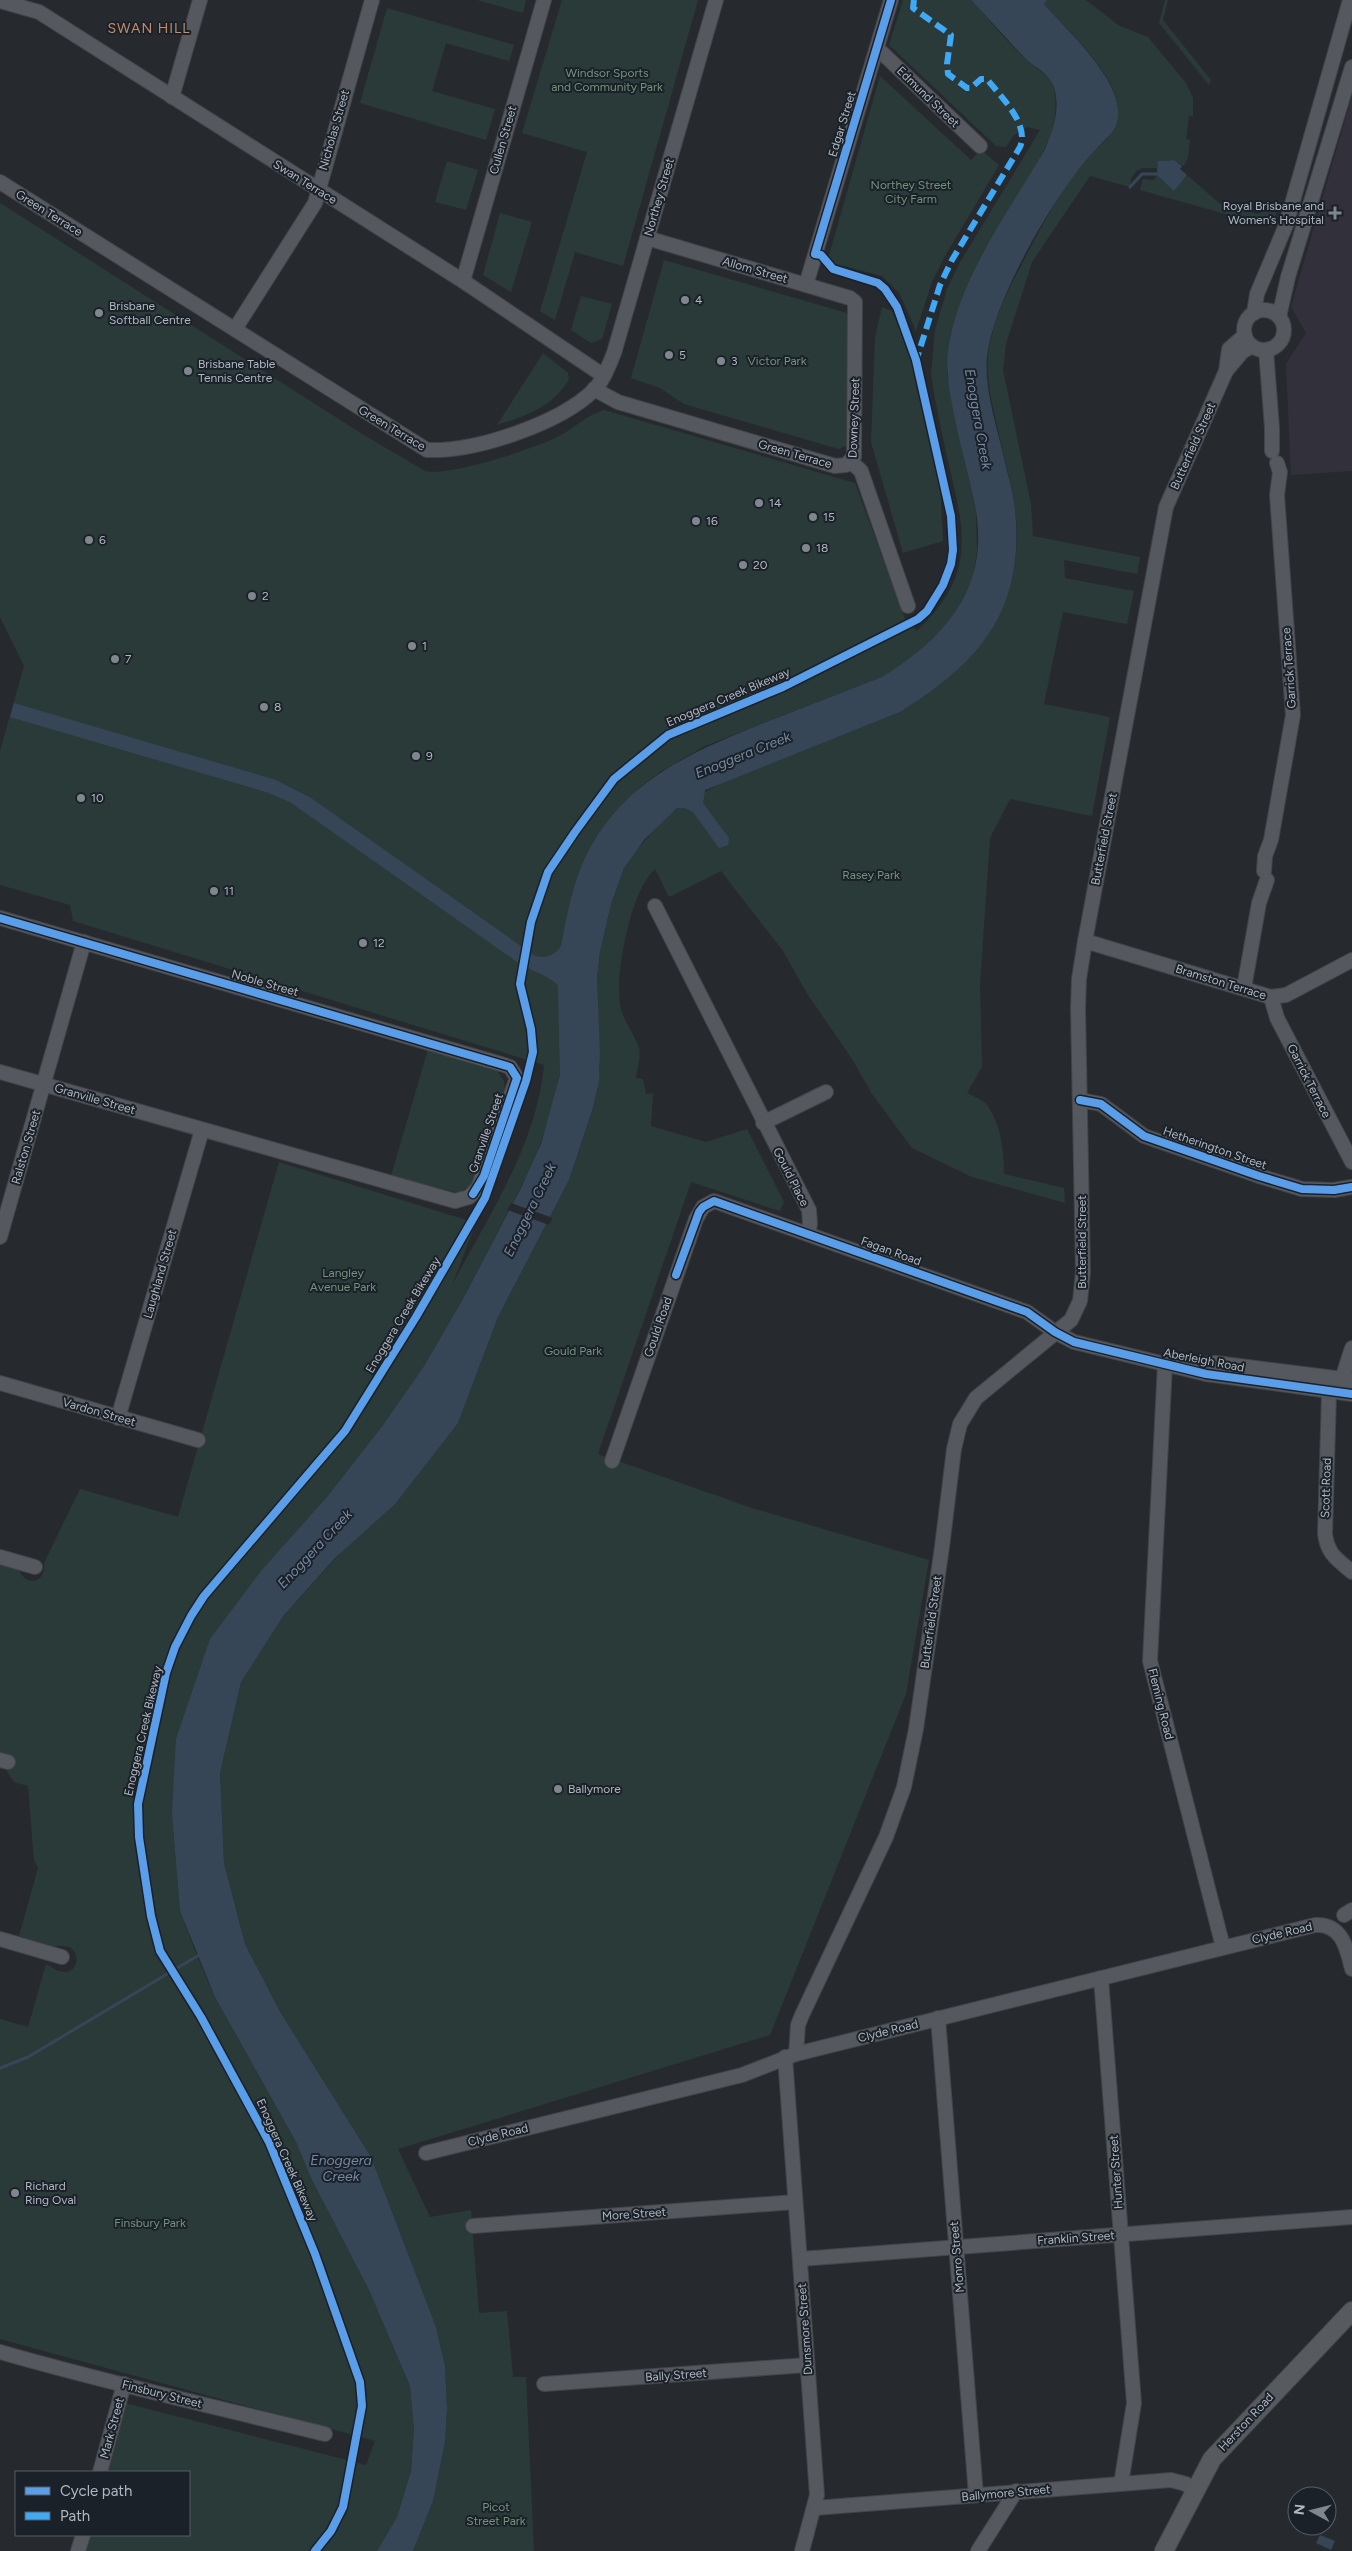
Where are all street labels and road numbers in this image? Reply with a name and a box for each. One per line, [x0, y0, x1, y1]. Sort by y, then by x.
street label: Edmund Street [894, 64, 962, 131]
street label: Nicholas Street [316, 88, 352, 172]
street label: Edgar Street [825, 89, 859, 159]
street label: Cullen Street [487, 104, 520, 176]
street label: Northey Street [641, 156, 677, 238]
street label: Swan Terrace [271, 157, 340, 207]
street label: Green Terrace [13, 187, 85, 239]
street label: Allom Street [721, 254, 790, 286]
street label: Downey Street [846, 377, 862, 458]
street label: Butterfield Street [1168, 400, 1219, 492]
street label: Green Terrace [356, 403, 428, 454]
street label: Green Terrace [757, 437, 834, 471]
street label: Garrick Terrace [1279, 627, 1299, 709]
street label: Enoggera Creek Bikeway [664, 664, 793, 729]
street label: Butterfield Street [1088, 791, 1120, 886]
street label: Bramston Terrace [1174, 962, 1268, 1003]
street label: Noble Street [230, 967, 301, 999]
street label: Garrick Terrace [1284, 1042, 1334, 1121]
street label: Granville Street [53, 1081, 137, 1117]
street label: Granville Street [466, 1091, 506, 1175]
street label: Ralston Street [9, 1108, 43, 1186]
street label: Hetherington Street [1161, 1124, 1269, 1172]
street label: Gould Place [770, 1145, 812, 1209]
street label: Butterfield Street [1075, 1195, 1089, 1289]
street label: Laughland Street [141, 1227, 180, 1320]
street label: Fagan Road [859, 1234, 923, 1268]
street label: Enoggera Creek Bikeway [363, 1254, 444, 1376]
street label: Gould Road [641, 1295, 675, 1359]
street label: Aberleigh Road [1162, 1345, 1246, 1375]
street label: Vardon Street [61, 1395, 138, 1429]
street label: Scott Road [1318, 1458, 1334, 1518]
street label: Butterfield Street [918, 1574, 945, 1669]
street label: Enoggera Creek Bikeway [121, 1664, 165, 1797]
street label: Fleming Road [1145, 1667, 1177, 1741]
street label: Clyde Road [1250, 1919, 1314, 1947]
street label: Clyde Road [856, 2017, 920, 2045]
street label: Enoggera Creek Bikeway [254, 2096, 321, 2224]
street label: Clyde Road [466, 2121, 530, 2149]
street label: Hunter Street [1106, 2134, 1126, 2209]
street label: More Street [601, 2205, 667, 2223]
street label: Monro Street [947, 2220, 967, 2293]
street label: Franklin Street [1037, 2228, 1116, 2248]
street label: Dunsmore Street [795, 2282, 815, 2375]
street label: Bally Street [645, 2366, 708, 2384]
street label: Finsbury Street [120, 2377, 204, 2411]
street label: Herston Road [1216, 2390, 1276, 2454]
street label: Mark Street [97, 2395, 127, 2460]
street label: Ballymore Street [961, 2482, 1052, 2504]

